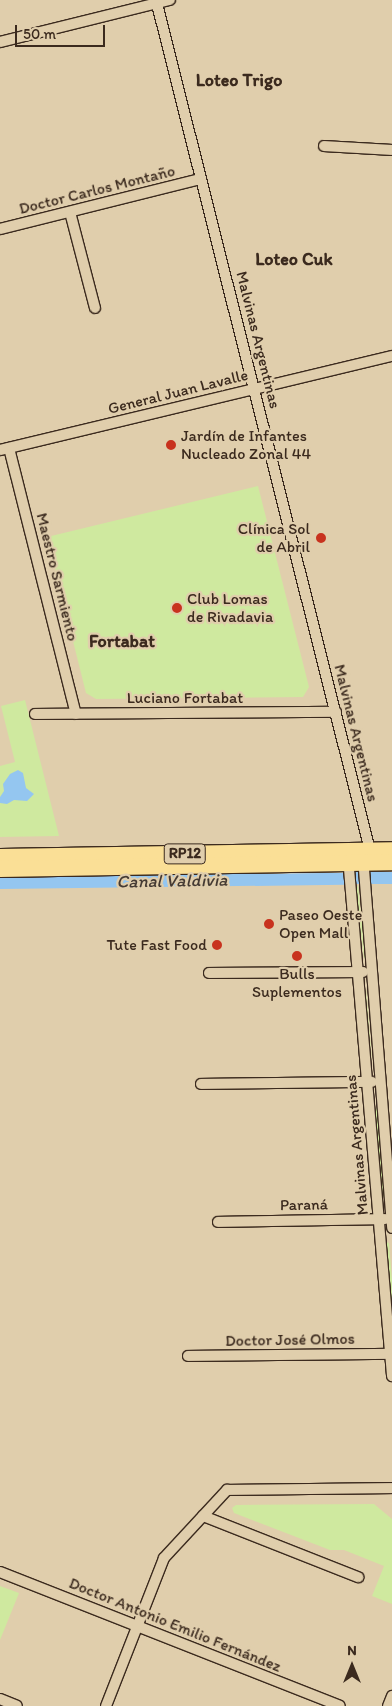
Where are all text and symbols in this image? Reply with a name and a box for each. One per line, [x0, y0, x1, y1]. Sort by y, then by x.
scale bar [18, 15, 108, 47]
text: 50 m [23, 25, 56, 43]
district label: Loteo Trigo [196, 69, 282, 91]
street label: Doctor Carlos Montaño [17, 161, 177, 219]
district label: Loteo Cuk [255, 248, 333, 270]
street label: Malvinas Argentinas [232, 269, 284, 411]
street label: General Juan Lavalle [106, 365, 250, 419]
place label: Jardín de Infantes Nucleado Zonal 44 [181, 426, 311, 464]
marker: Jardín de Infantes Nucleado Zonal 44 [165, 439, 177, 451]
street label: Maestro Sarmiento [32, 511, 82, 643]
place label: Clínica Sol de Abril [238, 519, 310, 557]
marker: Clínica Sol de Abril [314, 531, 328, 545]
place label: Club Lomas de Rivadavia [187, 589, 272, 627]
marker: Club Lomas de Rivadavia [171, 602, 183, 614]
district label: Fortabat [89, 630, 155, 652]
street label: Malvinas Argentinas [330, 662, 382, 804]
street label: Luciano Fortabat [127, 688, 243, 708]
road number: RP12 [164, 842, 206, 866]
water label: Canal Valdivia [117, 869, 227, 893]
place label: Paseo Oeste Open Mall [279, 905, 362, 943]
marker: Paseo Oeste Open Mall [263, 918, 275, 930]
place label: Tute Fast Food [108, 935, 207, 955]
marker: Tute Fast Food [211, 939, 223, 951]
marker: Bulls Suplementos [291, 950, 303, 962]
place label: Bulls Suplementos [252, 964, 342, 1002]
street label: Malvinas Argentinas [341, 1074, 373, 1216]
street label: Paraná [280, 1195, 328, 1215]
street label: Doctor José Olmos [225, 1329, 355, 1351]
street label: Doctor Antonio Emilio Fernández [66, 1574, 284, 1676]
north arrow [327, 1641, 377, 1691]
text: N [347, 1642, 357, 1659]

